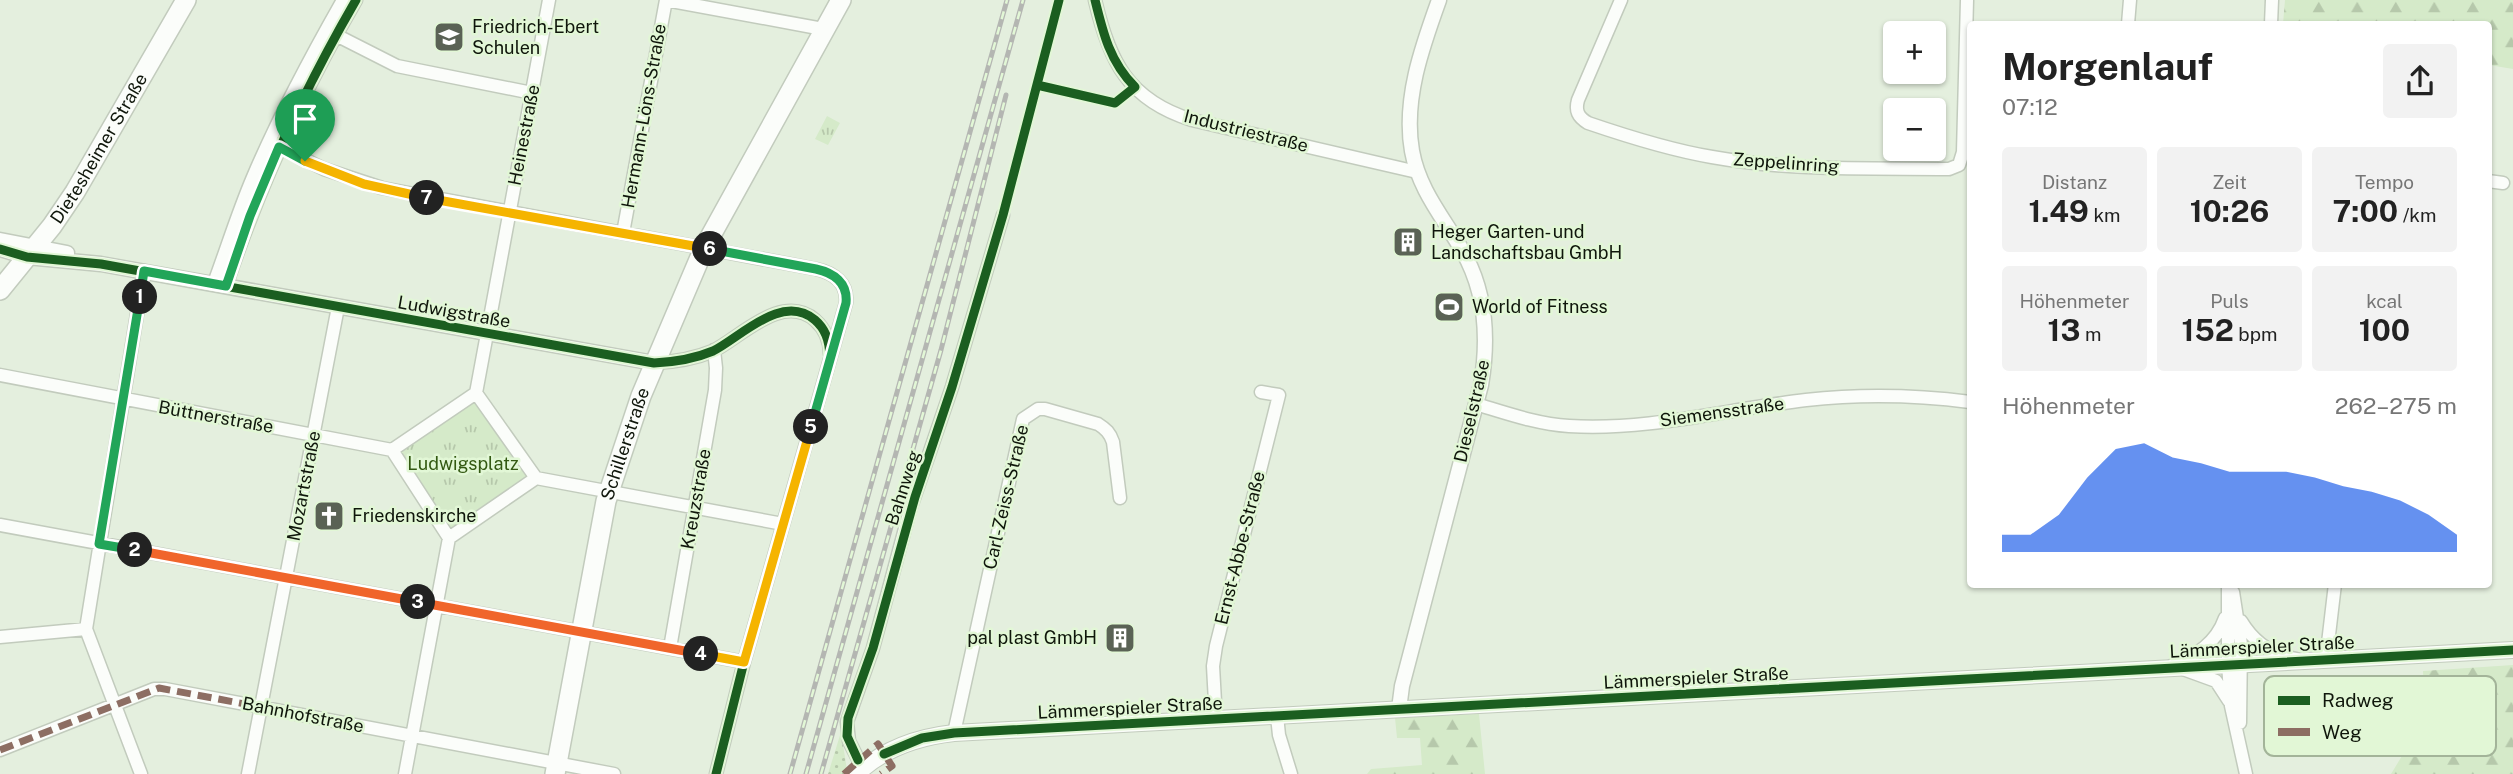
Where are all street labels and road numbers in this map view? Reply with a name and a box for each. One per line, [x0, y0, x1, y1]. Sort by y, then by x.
street label: Hermann-Löns-Straße [617, 22, 670, 210]
street label: Dietesheimer Straße [46, 69, 151, 228]
street label: Heinestraße [503, 83, 544, 187]
street label: Industriestraße [1182, 105, 1311, 156]
street label: Zeppelinring [1732, 148, 1840, 177]
street label: Ludwigstraße [396, 291, 512, 332]
street label: Dieselstraße [1449, 357, 1494, 464]
street label: Schillerstraße [596, 384, 653, 503]
street label: Siemensstraße [1658, 392, 1785, 431]
street label: Büttnerstraße [157, 396, 275, 437]
street label: Carl-Zeiss-Straße [979, 422, 1032, 571]
street label: Mozartstraße [283, 429, 324, 543]
street label: Kreuzstraße [676, 447, 715, 551]
street label: Bahnweg [881, 448, 925, 528]
street label: Ernst-Abbe-Straße [1210, 469, 1269, 627]
street label: Lämmerspieler Straße [2169, 631, 2355, 662]
street label: Lämmerspieler Straße [1603, 662, 1789, 693]
street label: Bahnhofstraße [241, 692, 366, 737]
street label: Lämmerspieler Straße [1037, 692, 1223, 723]

